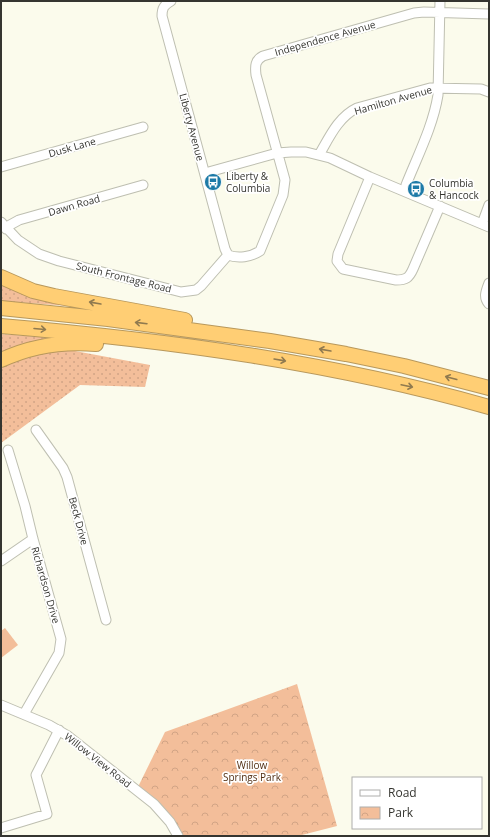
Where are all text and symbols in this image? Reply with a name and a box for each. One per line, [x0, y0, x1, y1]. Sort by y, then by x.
street label: Independence Avenue [273, 17, 377, 59]
street label: Hamilton Avenue [352, 82, 434, 118]
street label: Liberty Avenue [176, 92, 208, 163]
street label: Dusk Lane [47, 133, 98, 160]
place label: Liberty & Columbia [226, 169, 270, 195]
bus stop icon: Liberty & Columbia [203, 172, 223, 192]
place label: Columbia & Hancock [429, 176, 480, 202]
bus stop icon: Columbia & Hancock [406, 179, 426, 199]
street label: Dawn Road [47, 191, 101, 219]
street label: South Frontage Road [75, 258, 173, 296]
one-way arrow [89, 299, 102, 307]
one-way arrow [135, 319, 148, 327]
one-way arrow [33, 326, 46, 333]
one-way arrow [318, 346, 331, 354]
one-way arrow [273, 356, 286, 364]
one-way arrow [445, 374, 458, 381]
one-way arrow [400, 382, 413, 390]
street label: Beck Drive [66, 495, 92, 547]
street label: Richardson Drive [28, 545, 64, 625]
street label: Willow View Road [62, 729, 134, 791]
park label: Willow Springs Park [223, 758, 282, 784]
legend [352, 777, 482, 829]
text: Road [388, 784, 417, 801]
text: Park [388, 804, 414, 821]

